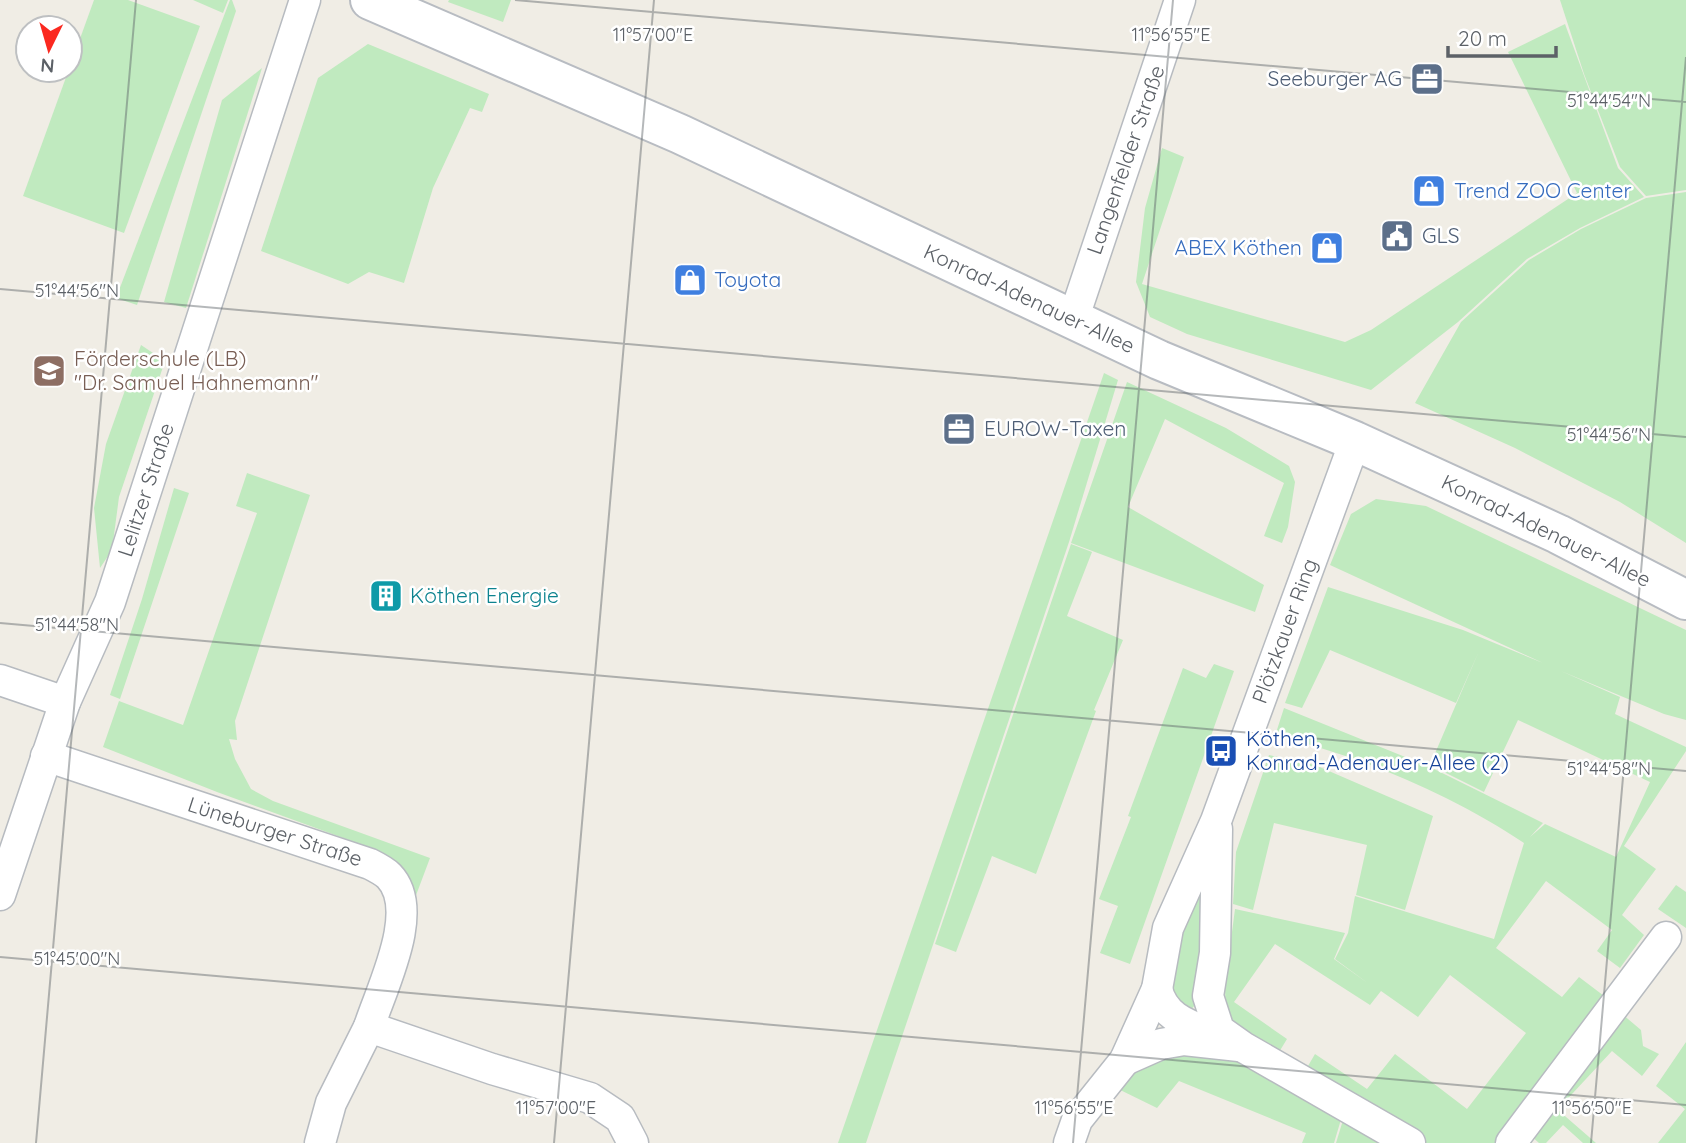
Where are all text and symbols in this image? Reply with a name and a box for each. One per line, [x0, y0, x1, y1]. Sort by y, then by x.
north arrow [14, 14, 84, 84]
scale bar [1448, 14, 1556, 58]
text: 11°57'00"E [613, 23, 693, 46]
text: 11°56'55"E [1131, 23, 1211, 46]
text: 20 m [1458, 25, 1507, 51]
text: N [40, 53, 56, 78]
office icon: Seeburger AG [1408, 60, 1446, 98]
street label: Langenfelder Straße [1080, 62, 1170, 258]
place label: Seeburger AG [1268, 65, 1402, 91]
text: 51°44'54"N [1567, 89, 1651, 112]
shop icon: Trend ZOO Center [1410, 172, 1448, 210]
place label: Trend ZOO Center [1454, 177, 1632, 203]
public building icon: GLS [1378, 217, 1416, 255]
place label: GLS [1422, 222, 1460, 248]
shop icon: ABEX Köthen [1308, 229, 1346, 267]
place label: ABEX Köthen [1174, 234, 1302, 260]
street label: Konrad-Adenauer-Allee [920, 238, 1139, 358]
shop icon: Toyota [671, 261, 709, 299]
place label: Toyota [714, 266, 781, 292]
text: 51°44'56"N [35, 279, 119, 302]
place label: Förderschule (LB) "Dr. Samuel Hahnemann" [74, 345, 319, 395]
school or university icon: Förderschule (LB) "Dr. Samuel Hahnemann" [30, 352, 68, 390]
office icon: EUROW-Taxen [940, 410, 978, 448]
place label: EUROW-Taxen [984, 415, 1126, 441]
street label: Lelitzer Straße [111, 420, 179, 560]
text: 51°44'56"N [1567, 423, 1651, 446]
street label: Konrad-Adenauer-Allee [1438, 468, 1655, 592]
street label: Plötzkauer Ring [1246, 555, 1322, 707]
building icon: Köthen Energie [367, 577, 405, 615]
place label: Köthen Energie [410, 582, 559, 608]
text: 51°44'58"N [35, 613, 119, 636]
place label: Köthen, Konrad-Adenauer-Allee (2) [1246, 725, 1509, 775]
bus stop icon: Köthen, Konrad-Adenauer-Allee (2) [1202, 732, 1240, 770]
text: 51°44'58"N [1567, 757, 1651, 780]
street label: Lüneburger Straße [185, 791, 366, 872]
text: 51°45'00"N [34, 947, 120, 970]
text: 11°57'00"E [516, 1096, 596, 1119]
text: 11°56'55"E [1034, 1096, 1114, 1119]
text: 11°56'50"E [1552, 1096, 1632, 1119]

